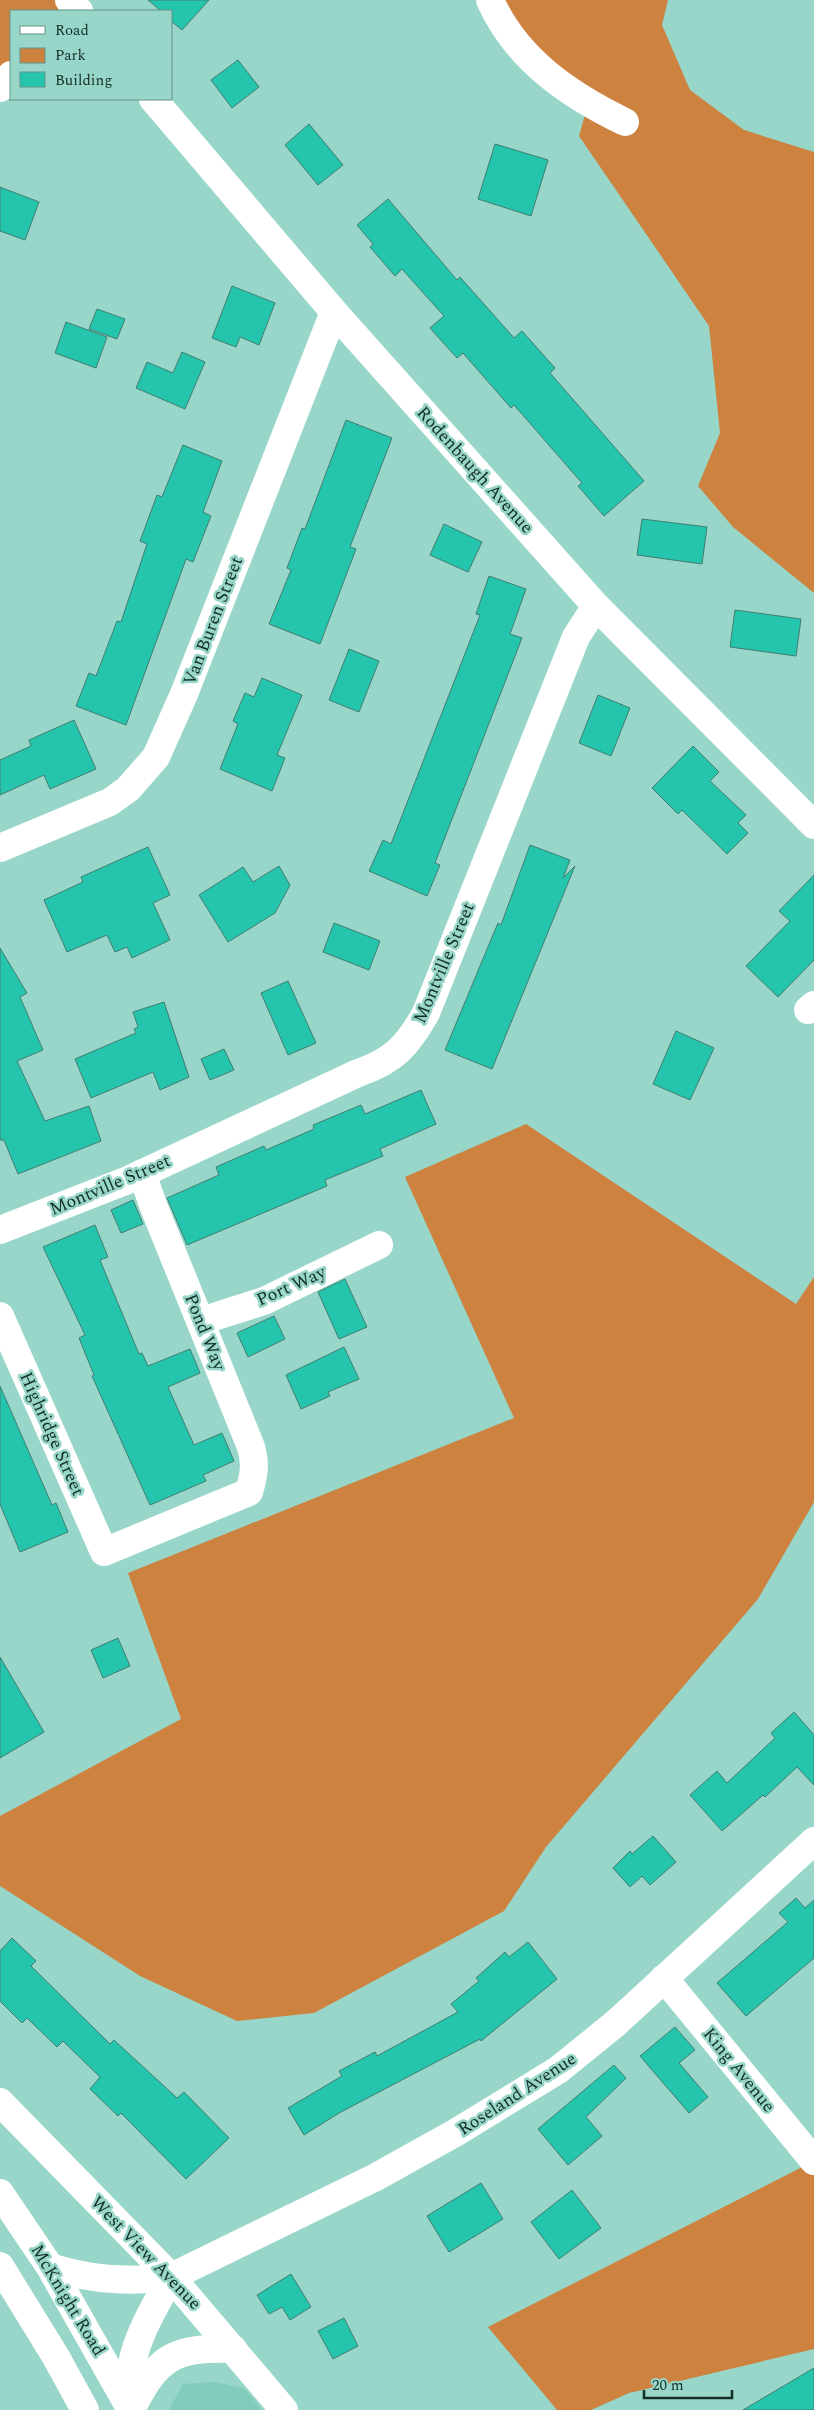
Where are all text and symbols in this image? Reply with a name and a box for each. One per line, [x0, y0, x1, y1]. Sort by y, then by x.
legend [10, 10, 172, 100]
text: Road [55, 19, 89, 42]
text: Park [55, 44, 86, 67]
text: Building [55, 69, 112, 92]
street label: Rodenbaugh Avenue [410, 400, 540, 540]
street label: Van Buren Street [176, 553, 250, 689]
street label: Montville Street [406, 898, 482, 1028]
street label: Montville Street [45, 1147, 175, 1223]
street label: Port Way [252, 1258, 331, 1313]
street label: Pond Way [177, 1290, 233, 1376]
street label: Highridge Street [13, 1368, 91, 1500]
street label: King Avenue [696, 2022, 782, 2118]
street label: Roseland Avenue [452, 2045, 582, 2143]
street label: West View Avenue [84, 2190, 208, 2316]
street label: McKnight Road [24, 2239, 112, 2361]
scale bar [644, 2368, 732, 2400]
text: 20 m [652, 2374, 684, 2397]

